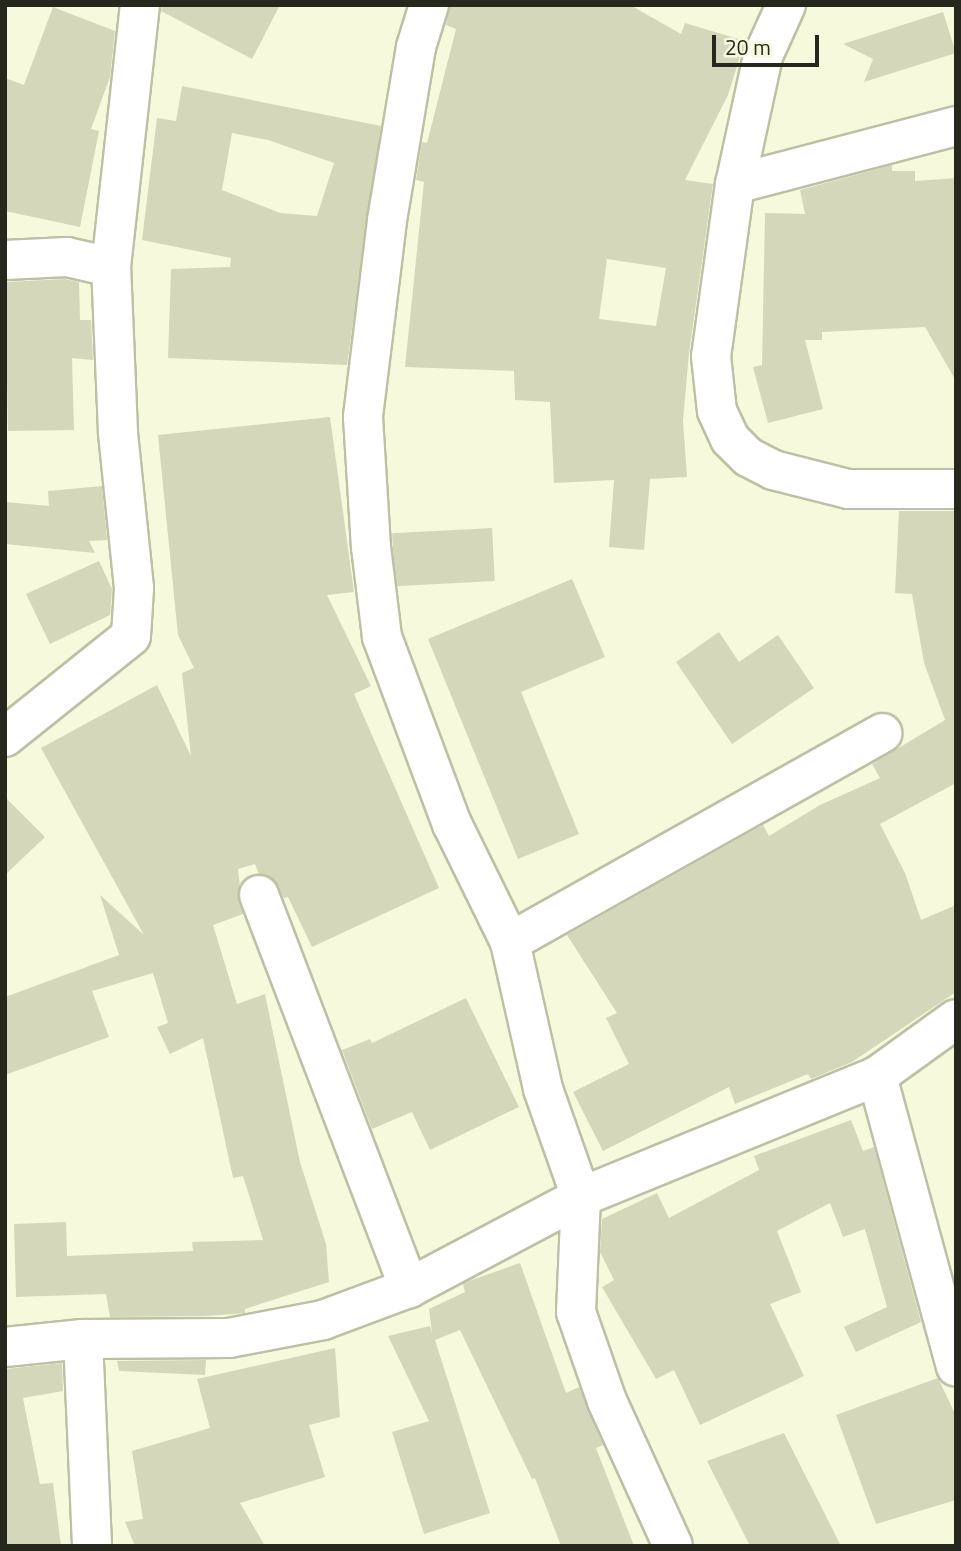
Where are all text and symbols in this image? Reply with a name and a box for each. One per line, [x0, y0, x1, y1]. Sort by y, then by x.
scale bar [716, 21, 823, 65]
text: 20 m [725, 31, 771, 63]

